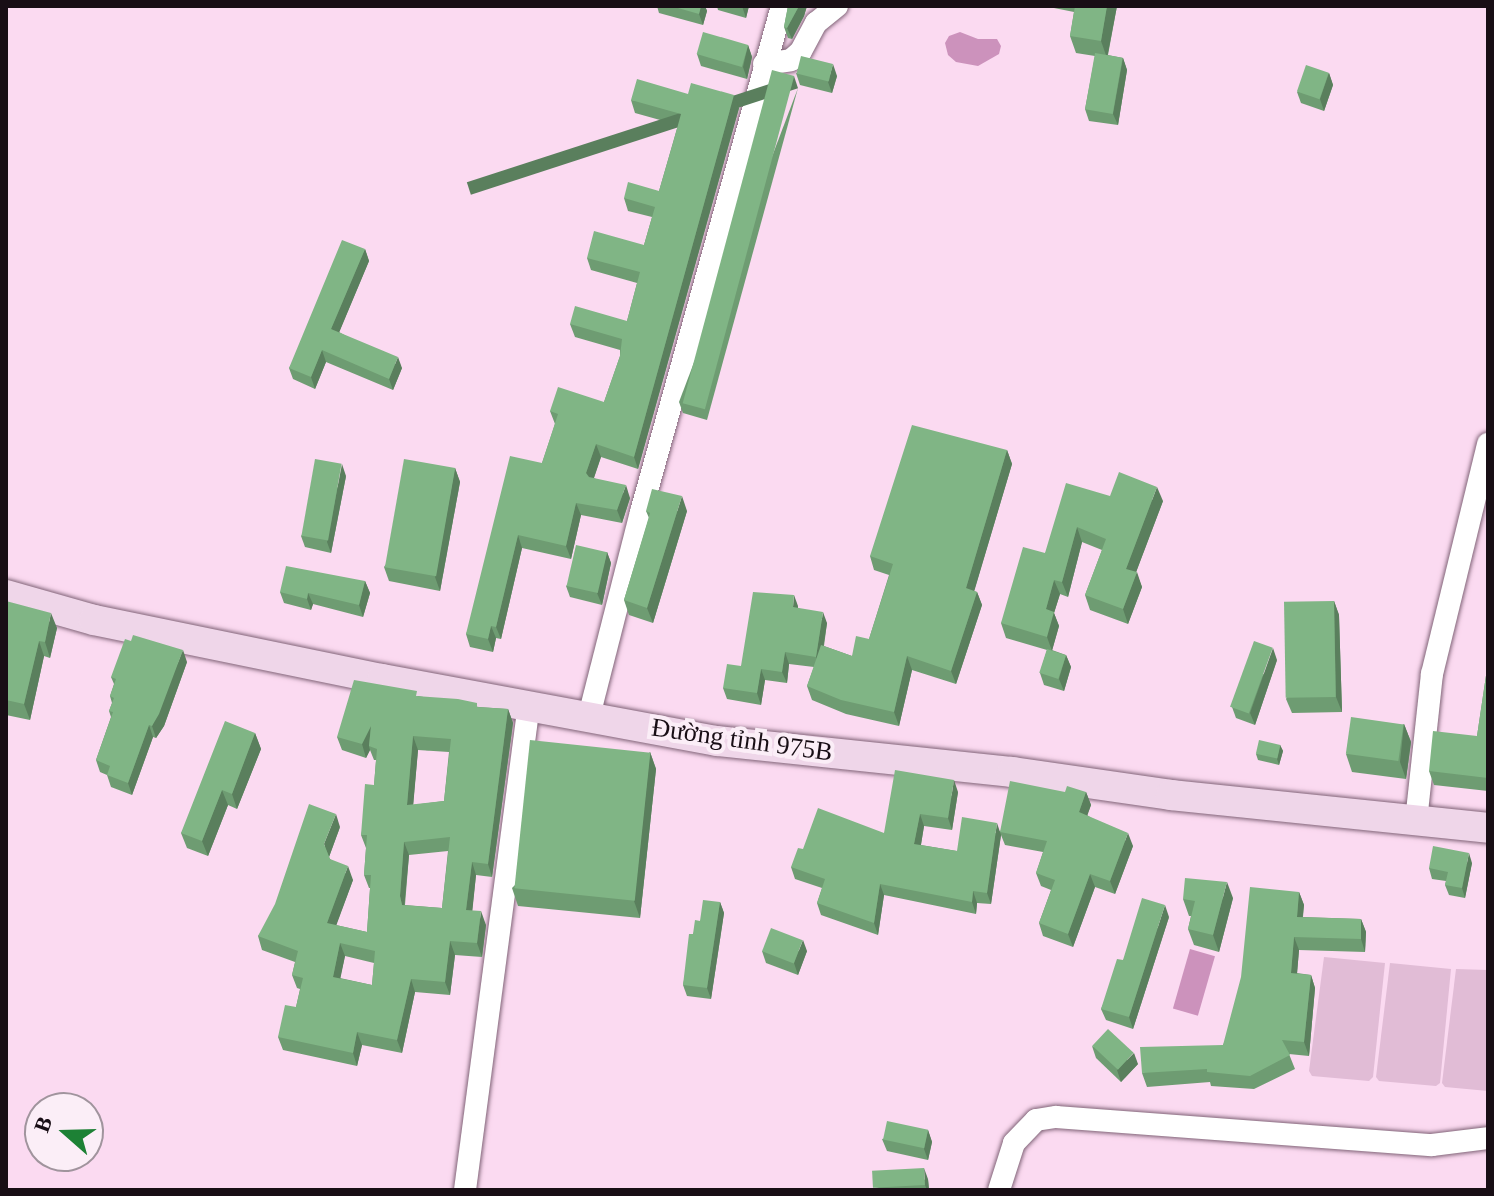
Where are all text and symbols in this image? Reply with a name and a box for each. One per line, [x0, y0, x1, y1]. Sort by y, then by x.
street label: Đường tỉnh 975B [650, 712, 834, 768]
north arrow [24, 1092, 104, 1172]
text: B [29, 1113, 57, 1135]

